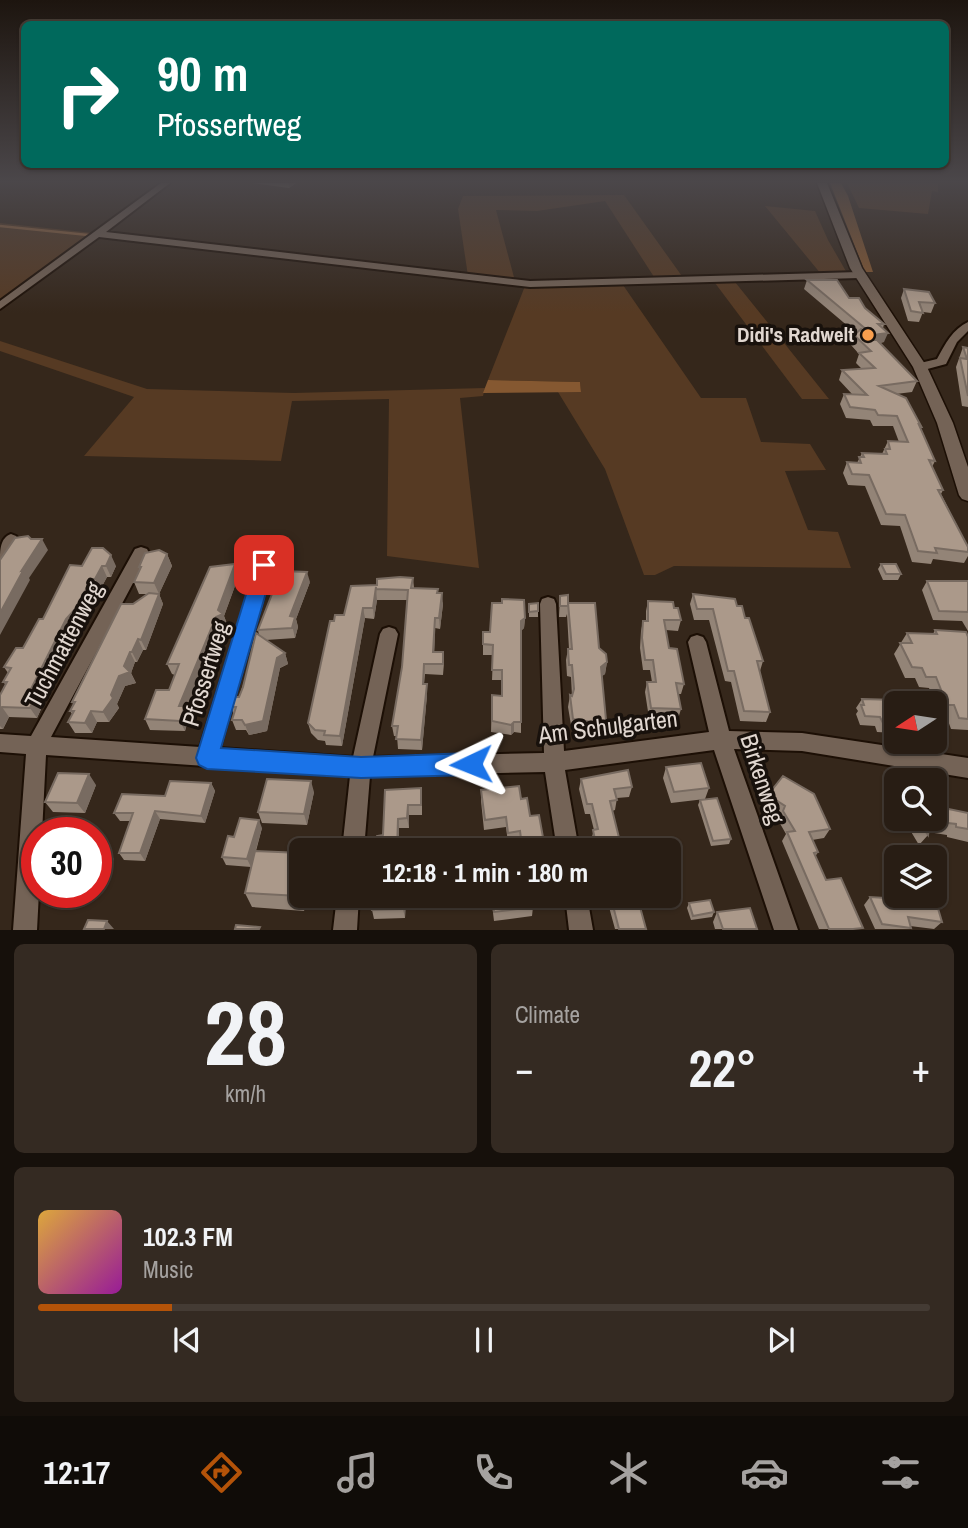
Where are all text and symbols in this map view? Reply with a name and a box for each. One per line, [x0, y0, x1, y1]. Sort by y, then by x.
text: 90 m [157, 40, 249, 106]
icon: right [42, 49, 133, 140]
text: Pfossertweg [157, 103, 301, 146]
place label: Didi's Radwelt [737, 320, 854, 349]
marker: Didi's Radwelt [860, 327, 876, 343]
pin [234, 535, 294, 595]
icon: arrive [245, 546, 283, 584]
street label: Tuchmattenweg [17, 576, 110, 713]
street label: Pfossertweg [174, 617, 236, 730]
north arrow [884, 691, 947, 754]
map controls [884, 691, 947, 908]
street label: Am Schulgarten [535, 702, 679, 751]
position arrow [434, 727, 508, 801]
street label: Birkenweg [733, 730, 793, 828]
button: search [884, 768, 947, 831]
speed limit sign: 30 [21, 817, 112, 908]
button: layers [884, 845, 947, 908]
text: 12:18 · 1 min · 180 m [382, 855, 588, 890]
text: 28 [204, 971, 287, 1093]
text: Climate [515, 999, 580, 1030]
text: 22° [688, 1033, 757, 1103]
text: − [515, 1043, 533, 1094]
text: + [912, 1043, 930, 1094]
text: km/h [225, 1078, 266, 1109]
text: 102.3 FM [143, 1219, 233, 1254]
text: Music [143, 1254, 193, 1285]
icon: previous [168, 1321, 206, 1359]
icon: pause [465, 1321, 503, 1359]
icon: next [762, 1321, 800, 1359]
icon: directions [197, 1448, 246, 1497]
icon: music [333, 1448, 382, 1497]
icon: phone [469, 1448, 518, 1497]
icon: climate [604, 1448, 653, 1497]
icon: car [740, 1448, 789, 1497]
icon: filters [876, 1448, 925, 1497]
text: 12:17 [43, 1451, 110, 1494]

